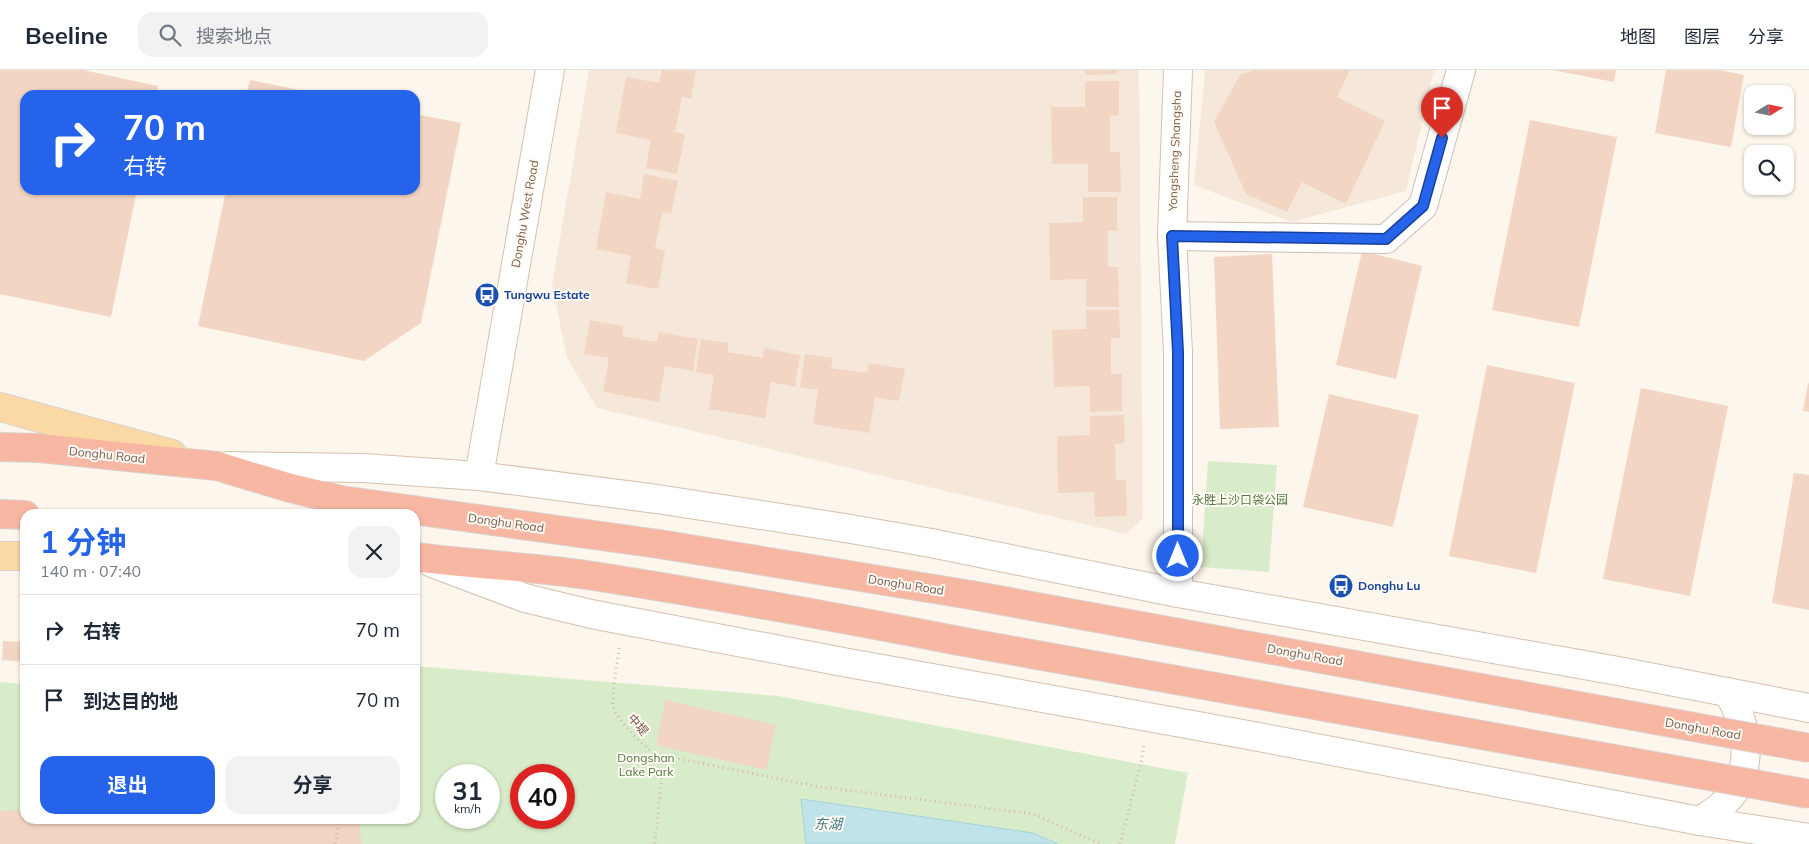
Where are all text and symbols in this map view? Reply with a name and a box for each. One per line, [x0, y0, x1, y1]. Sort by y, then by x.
search box [138, 12, 488, 57]
text: Beeline [25, 20, 108, 50]
icon: search [156, 21, 184, 49]
text: 搜索地点 [196, 24, 272, 48]
text: 地图 [1620, 25, 1656, 48]
text: 图层 [1684, 25, 1720, 48]
text: 分享 [1748, 25, 1784, 48]
north arrow [1744, 85, 1794, 135]
map controls [1744, 85, 1794, 195]
pin [1421, 87, 1463, 138]
street label: Yongsheng Shangsha [1165, 90, 1184, 212]
icon: arrive [1428, 94, 1456, 122]
text: 70 m [123, 105, 206, 149]
icon: right [40, 110, 105, 175]
button: search [1744, 145, 1794, 195]
text: 右转 [123, 152, 167, 180]
street label: Donghu West Road [508, 159, 541, 269]
bus stop icon: Tungwu Estate [474, 282, 500, 308]
place label: Tungwu Estate [504, 287, 590, 302]
street label: Donghu Road [68, 443, 146, 466]
park label: 永胜上沙口袋公园 [1192, 492, 1288, 507]
street label: Donghu Road [467, 510, 545, 535]
text: 1 分钟 [40, 523, 126, 561]
button: close [348, 526, 400, 578]
position arrow [1151, 529, 1203, 581]
text: 140 m · 07:40 [40, 561, 141, 581]
street label: Donghu Road [867, 571, 945, 598]
bus stop icon: Donghu Lu [1328, 573, 1354, 599]
place label: Donghu Lu [1358, 578, 1420, 593]
icon: right [40, 616, 68, 644]
text: 70 m [356, 618, 400, 642]
text: 右转 [83, 619, 121, 643]
street label: Donghu Road [1266, 640, 1344, 669]
icon: arrive [40, 686, 68, 714]
text: 70 m [356, 688, 400, 712]
text: 到达目的地 [83, 689, 178, 713]
street label: 中堤 [625, 711, 652, 739]
street label: Donghu Road [1664, 714, 1742, 743]
park label: Dongshan Lake Park [617, 750, 675, 779]
button: 退出 [40, 756, 215, 814]
button: 分享 [225, 756, 400, 814]
speed limit sign: 40 [510, 764, 575, 829]
text: 31 [452, 775, 483, 806]
text: km/h [454, 801, 481, 816]
water label: 东湖 [814, 815, 844, 833]

